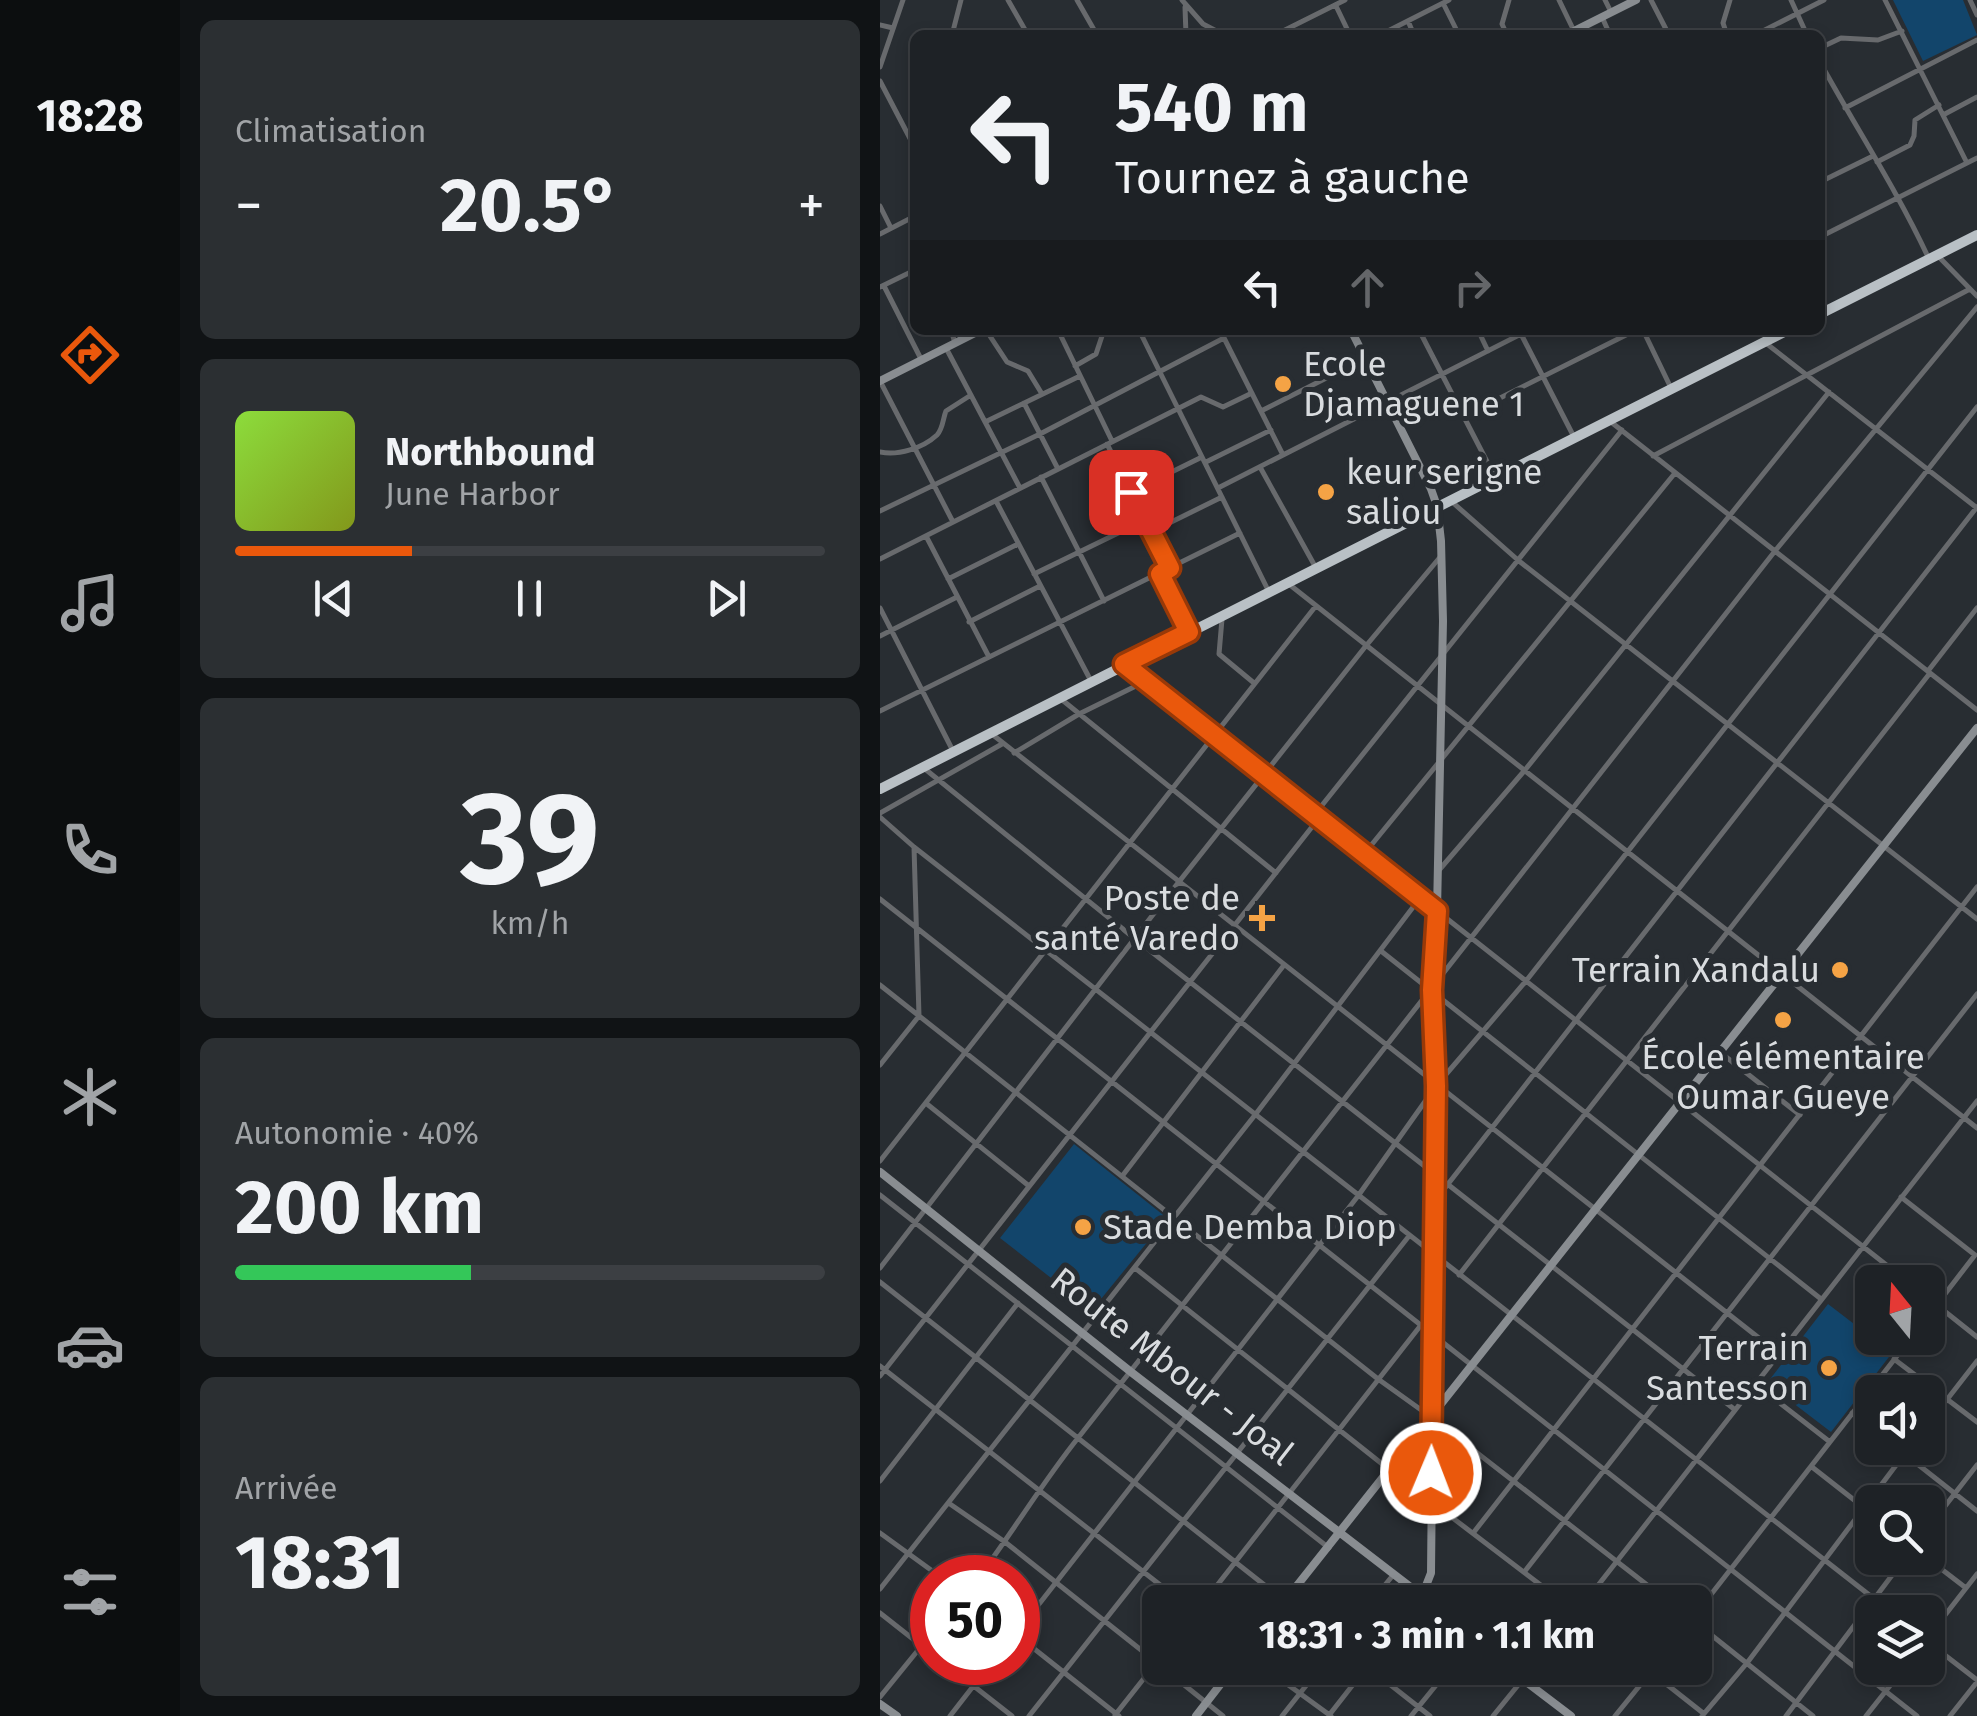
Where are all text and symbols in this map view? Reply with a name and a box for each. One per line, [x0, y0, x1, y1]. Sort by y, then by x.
text: 540 m [1115, 66, 1309, 150]
icon: left [950, 70, 1080, 200]
text: 18:28 [36, 89, 144, 143]
text: Climatisation [235, 112, 426, 150]
text: Tournez à gauche [1115, 151, 1470, 205]
text: 20.5° [440, 161, 620, 251]
text: − [235, 173, 263, 239]
text: + [798, 173, 825, 239]
icon: left [1235, 260, 1290, 315]
icon: ahead [1340, 260, 1395, 315]
icon: right [1445, 260, 1500, 315]
icon: directions [55, 320, 125, 390]
place label: Ecole Djamaguene 1 [1303, 343, 1524, 425]
marker: Ecole Djamaguene 1 [1272, 373, 1294, 395]
text: Northbound [385, 429, 596, 475]
pin [1089, 450, 1174, 535]
place label: keur serigne saliou [1346, 451, 1542, 533]
icon: arrive [1104, 465, 1159, 520]
text: June Harbor [385, 475, 560, 513]
marker: keur serigne saliou [1315, 481, 1337, 503]
icon: music [55, 568, 125, 638]
icon: previous [306, 571, 361, 626]
icon: pause [502, 571, 557, 626]
icon: next [699, 571, 754, 626]
text: 39 [461, 761, 599, 917]
icon: phone [55, 815, 125, 885]
place label: Poste de santé Varedo [1034, 877, 1240, 959]
text: km/h [490, 904, 570, 942]
marker: Poste de santé Varedo [1249, 905, 1275, 931]
place label: Terrain Xandalu [1572, 949, 1820, 991]
marker: Terrain Xandalu [1829, 959, 1851, 981]
marker: École élémentaire Oumar Gueye [1772, 1009, 1794, 1031]
place label: École élémentaire Oumar Gueye [1641, 1036, 1925, 1118]
icon: climate [55, 1062, 125, 1132]
text: Autonomie · 40% [235, 1114, 479, 1152]
text: 200 km [235, 1163, 484, 1253]
place label: Stade Demba Diop [1103, 1206, 1397, 1248]
marker: Stade Demba Diop [1072, 1216, 1094, 1238]
street label: Route Mbour - Joal [1042, 1258, 1302, 1474]
north arrow [1855, 1265, 1945, 1355]
map controls [1855, 1265, 1945, 1685]
icon: car [55, 1310, 125, 1380]
place label: Terrain Santesson [1646, 1327, 1809, 1409]
marker: Terrain Santesson [1818, 1357, 1840, 1379]
button: sound [1855, 1375, 1945, 1465]
position arrow [1379, 1421, 1483, 1525]
text: Arrivée [235, 1469, 338, 1507]
button: search [1855, 1485, 1945, 1575]
text: 18:31 [235, 1518, 405, 1608]
speed limit sign: 50 [910, 1555, 1040, 1685]
icon: filters [55, 1557, 125, 1627]
button: layers [1855, 1595, 1945, 1685]
text: 18:31 · 3 min · 1.1 km [1259, 1612, 1595, 1658]

